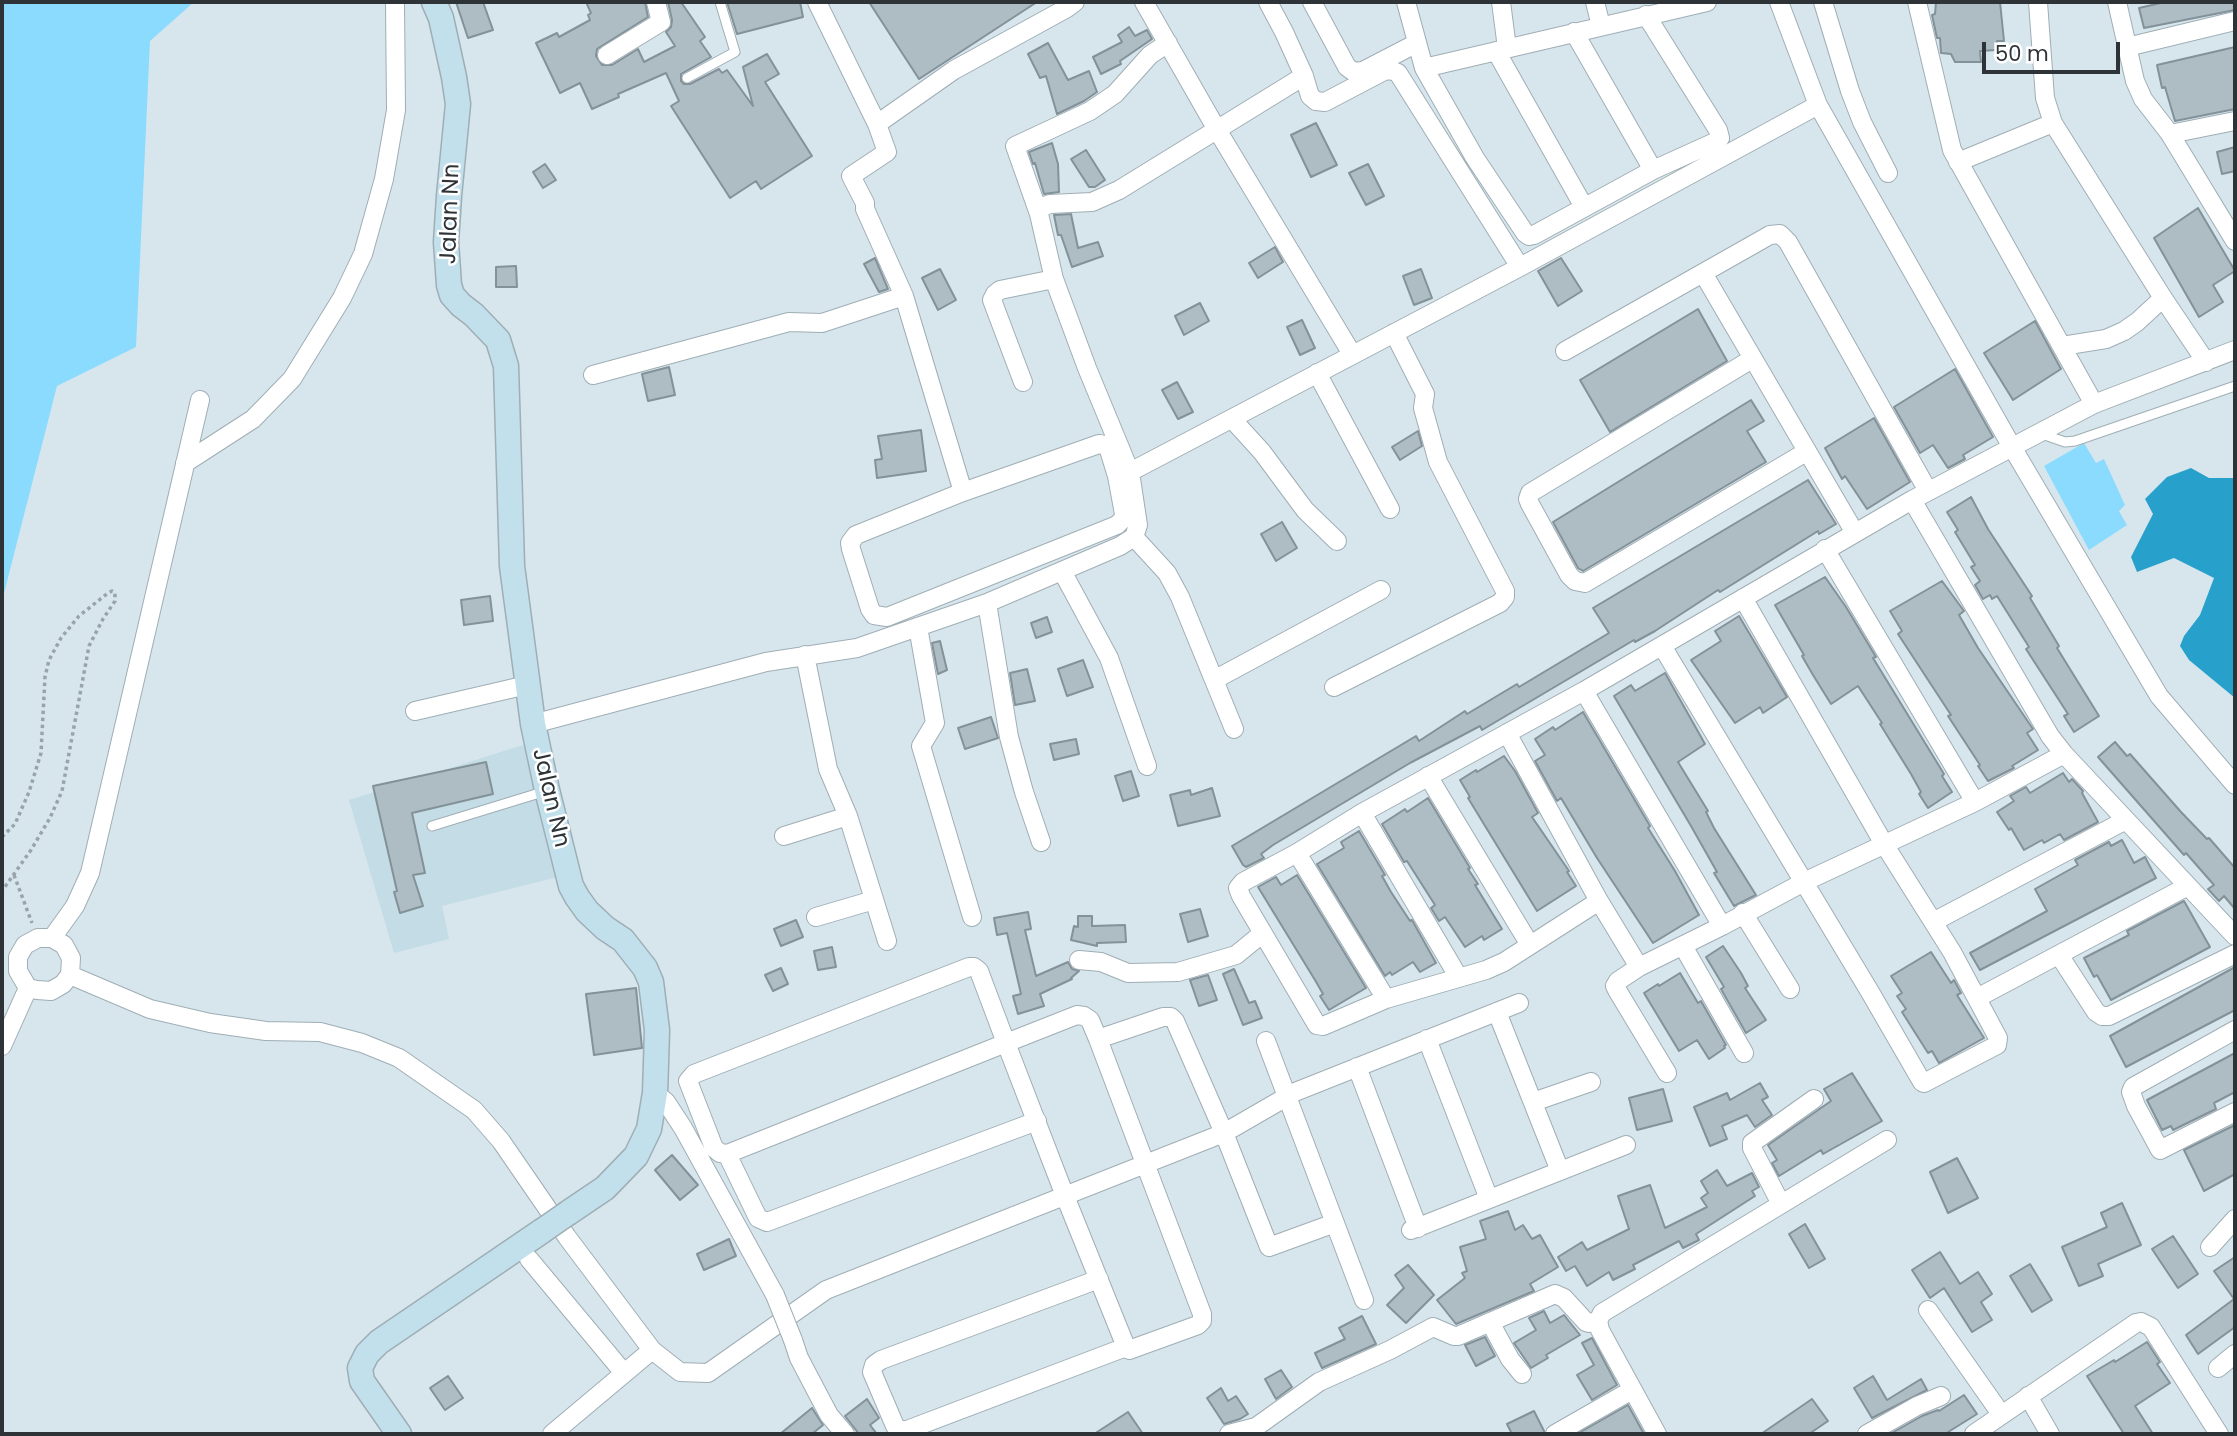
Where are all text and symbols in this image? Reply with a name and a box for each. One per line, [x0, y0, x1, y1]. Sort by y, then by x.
scale bar [1985, 28, 2123, 72]
text: 50 m [1995, 39, 2049, 68]
street label: Jalan Nn [435, 163, 467, 265]
street label: Jalan Nn [525, 746, 575, 850]

